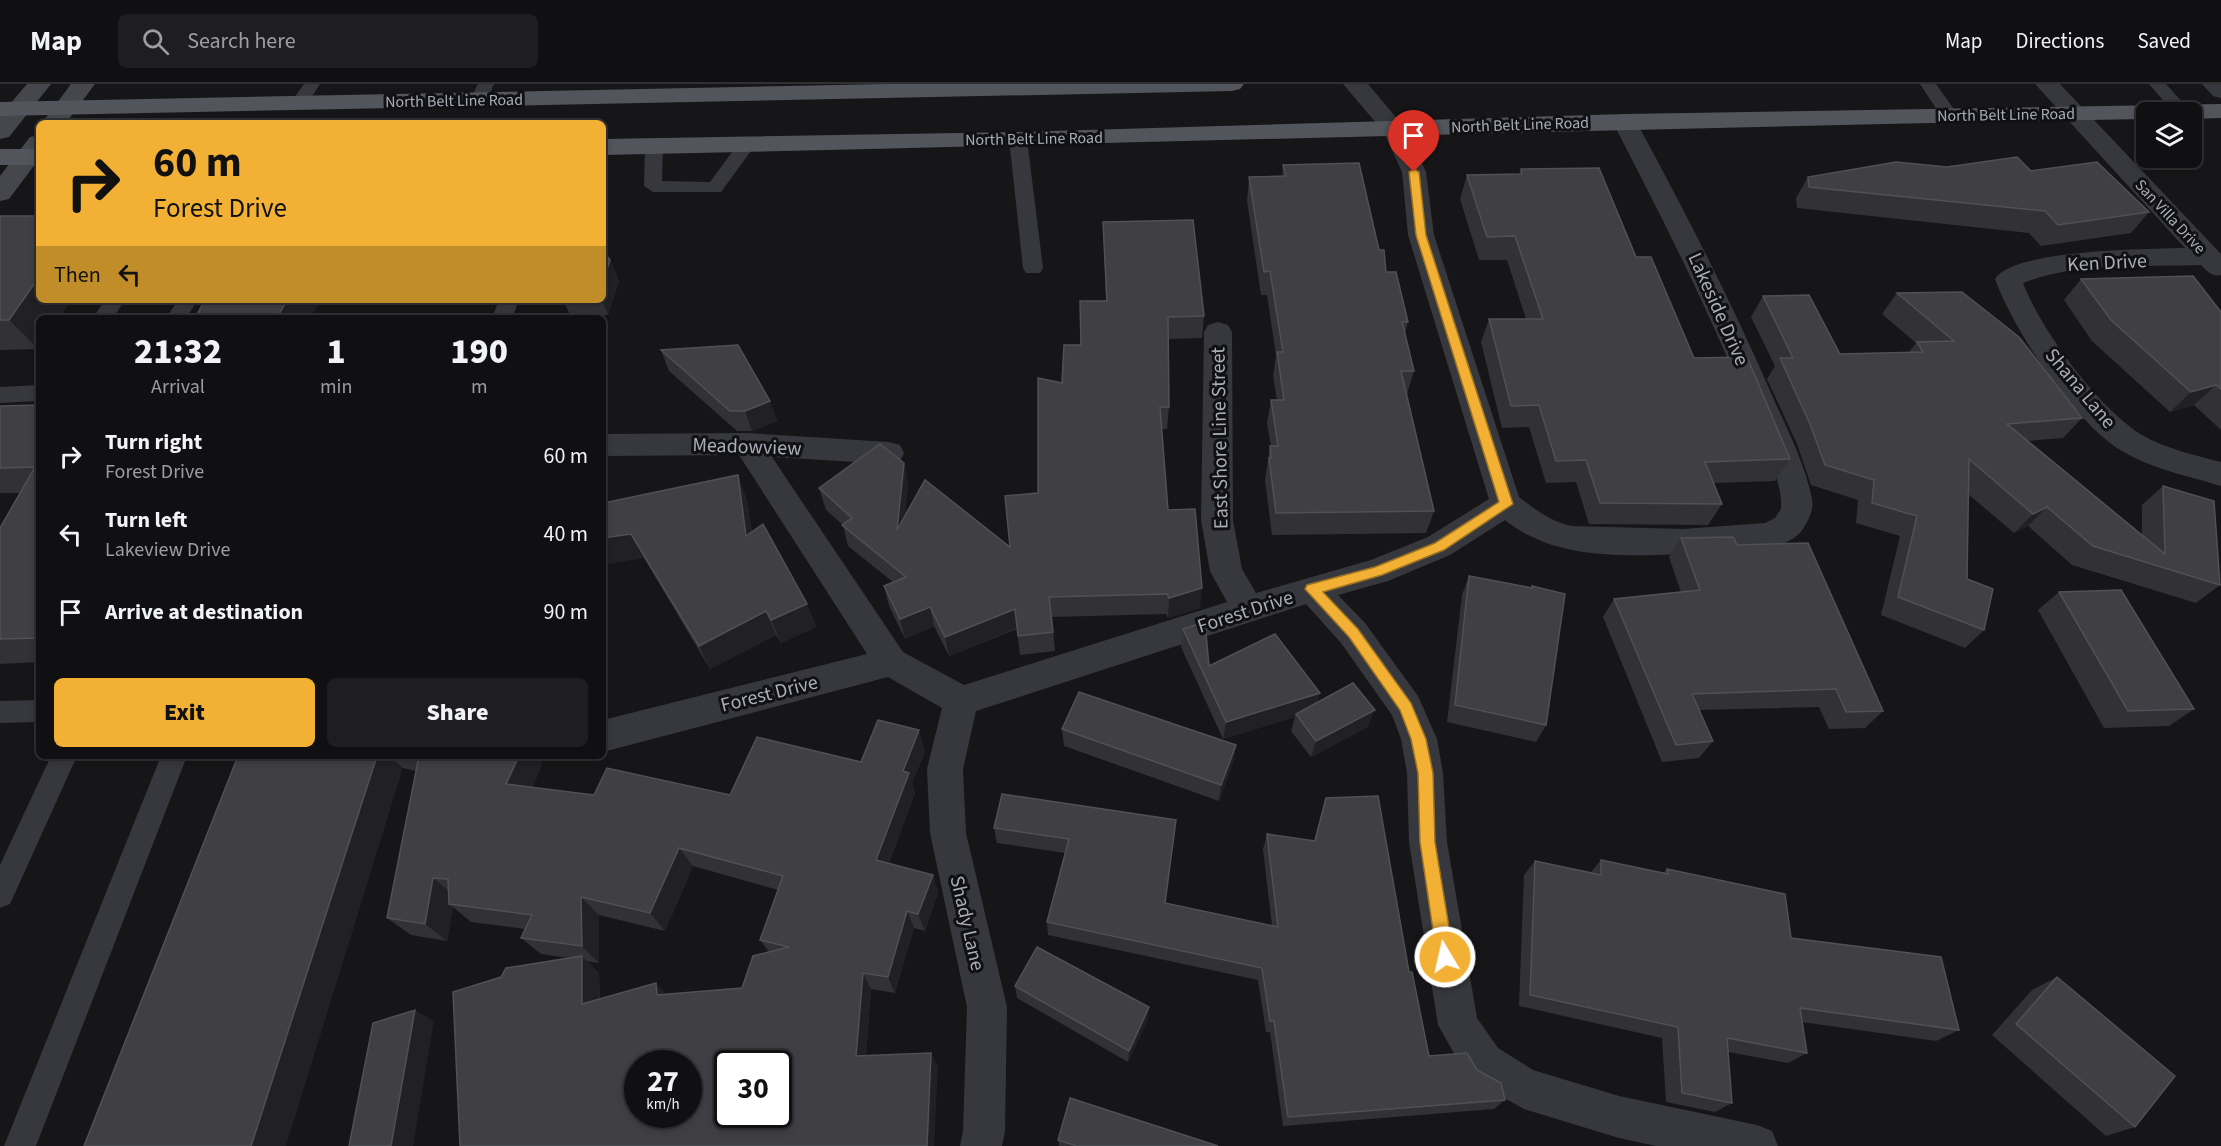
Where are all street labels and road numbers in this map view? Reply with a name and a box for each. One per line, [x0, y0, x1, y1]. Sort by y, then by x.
street label: North Belt Line Road [385, 89, 523, 113]
street label: North Belt Line Road [1937, 103, 2075, 127]
street label: North Belt Line Road [1451, 112, 1589, 138]
street label: North Belt Line Road [965, 127, 1103, 151]
street label: San Villa Drive [2130, 174, 2211, 259]
street label: Ken Drive [2067, 247, 2148, 279]
street label: Lakeside Drive [1681, 248, 1755, 370]
street label: Shana Lane [2038, 342, 2122, 435]
street label: East Shore Line Street [1204, 347, 1236, 529]
street label: Meadowview [692, 431, 802, 463]
street label: Forest Drive [1194, 583, 1297, 641]
street label: Forest Drive [718, 668, 821, 720]
street label: Shady Lane [943, 873, 992, 974]

